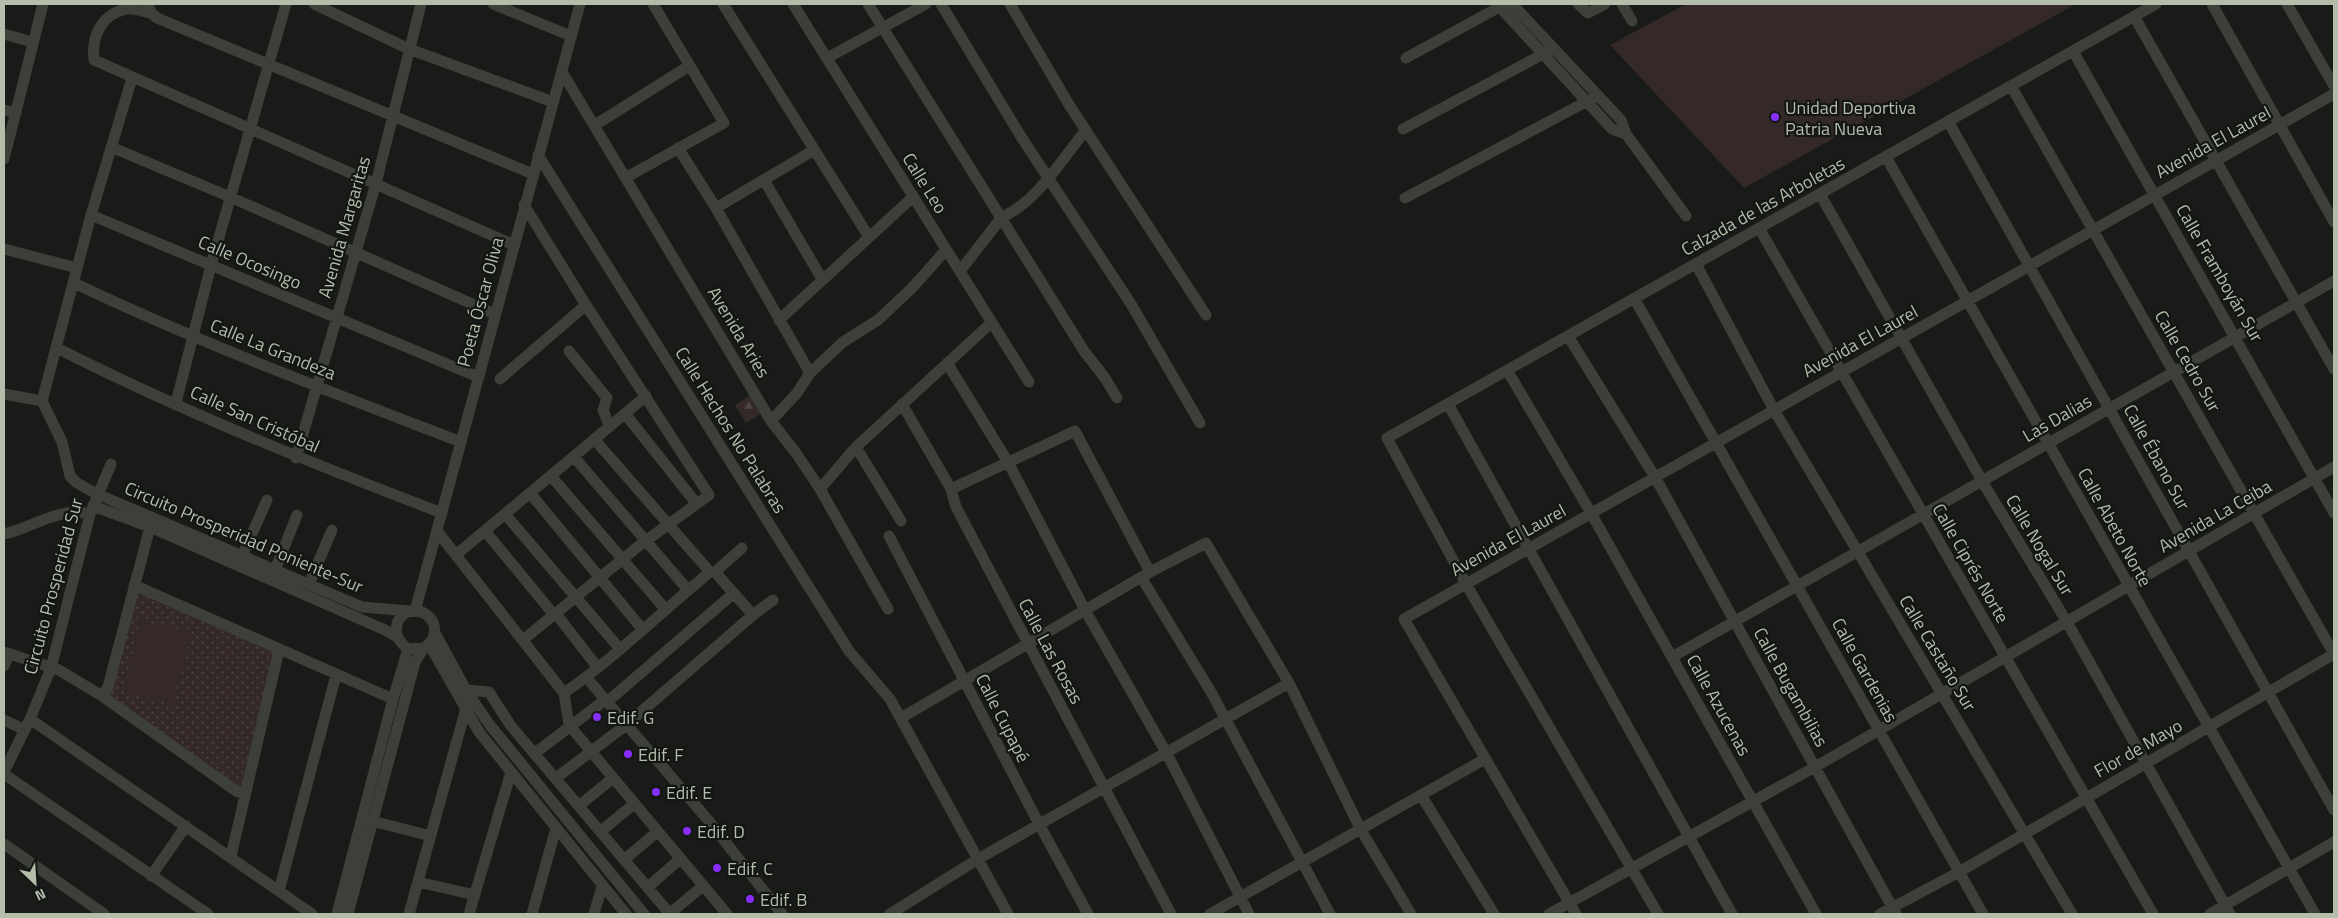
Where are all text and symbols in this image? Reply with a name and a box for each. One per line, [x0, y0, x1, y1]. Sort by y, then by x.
place label: Unidad Deportiva Patria Nueva [1785, 94, 1916, 142]
street label: Avenida El Laurel [2150, 99, 2276, 185]
marker: Unidad Deportiva Patria Nueva [1769, 111, 1781, 123]
street label: Calle Leo [896, 147, 954, 219]
street label: Calzada de las Arboletas [1676, 150, 1850, 262]
street label: Avenida Margaritas [311, 153, 377, 301]
street label: Calle Framboyán Sur [2170, 199, 2270, 347]
street label: Calle Ocosingo [194, 228, 306, 296]
street label: Poeta Óscar Oliva [450, 234, 510, 370]
street label: Avenida Aries [701, 281, 777, 383]
street label: Avenida El Laurel [1797, 298, 1923, 384]
street label: Calle Cedro Sur [2148, 305, 2228, 417]
street label: Calle La Grandeza [206, 311, 340, 387]
street label: Calle Hechos No Palabras [669, 341, 793, 519]
street label: Calle San Cristóbal [186, 378, 324, 460]
street label: Las Dalias [2017, 387, 2097, 449]
street label: Calle Ébano Sur [2117, 399, 2197, 515]
street label: Calle Abeto Norte [2071, 463, 2159, 591]
street label: Avenida La Ceiba [2153, 473, 2277, 559]
street label: Circuito Prosperidad Poniente-Sur [120, 474, 368, 600]
street label: Calle Nogal Sur [1999, 489, 2081, 601]
street label: Circuito Prosperidad Sur [16, 495, 90, 677]
street label: Avenida El Laurel [1445, 497, 1571, 583]
street label: Calle Ciprés Norte [1926, 498, 2016, 628]
street label: Calle Castaño Sur [1893, 590, 1983, 716]
street label: Calle Las Rosas [1012, 593, 1090, 709]
street label: Calle Gardenias [1825, 613, 1905, 727]
street label: Calle Bugambilias [1747, 622, 1835, 752]
street label: Calle Azucenas [1680, 649, 1758, 761]
street label: Calle Cupapé [969, 669, 1037, 767]
place label: Edif. G [607, 704, 654, 731]
marker: Edif. G [591, 711, 603, 723]
street label: Flor de Mayo [2089, 712, 2187, 784]
place label: Edif. F [638, 741, 684, 768]
marker: Edif. F [622, 748, 634, 760]
place label: Edif. E [666, 779, 712, 806]
marker: Edif. E [650, 786, 662, 798]
place label: Edif. D [697, 818, 745, 845]
marker: Edif. D [681, 825, 693, 837]
place label: Edif. C [727, 855, 773, 882]
north arrow [10, 858, 60, 908]
marker: Edif. C [711, 862, 723, 874]
text: N [32, 884, 50, 907]
place label: Edif. B [760, 886, 807, 913]
marker: Edif. B [744, 893, 756, 905]

